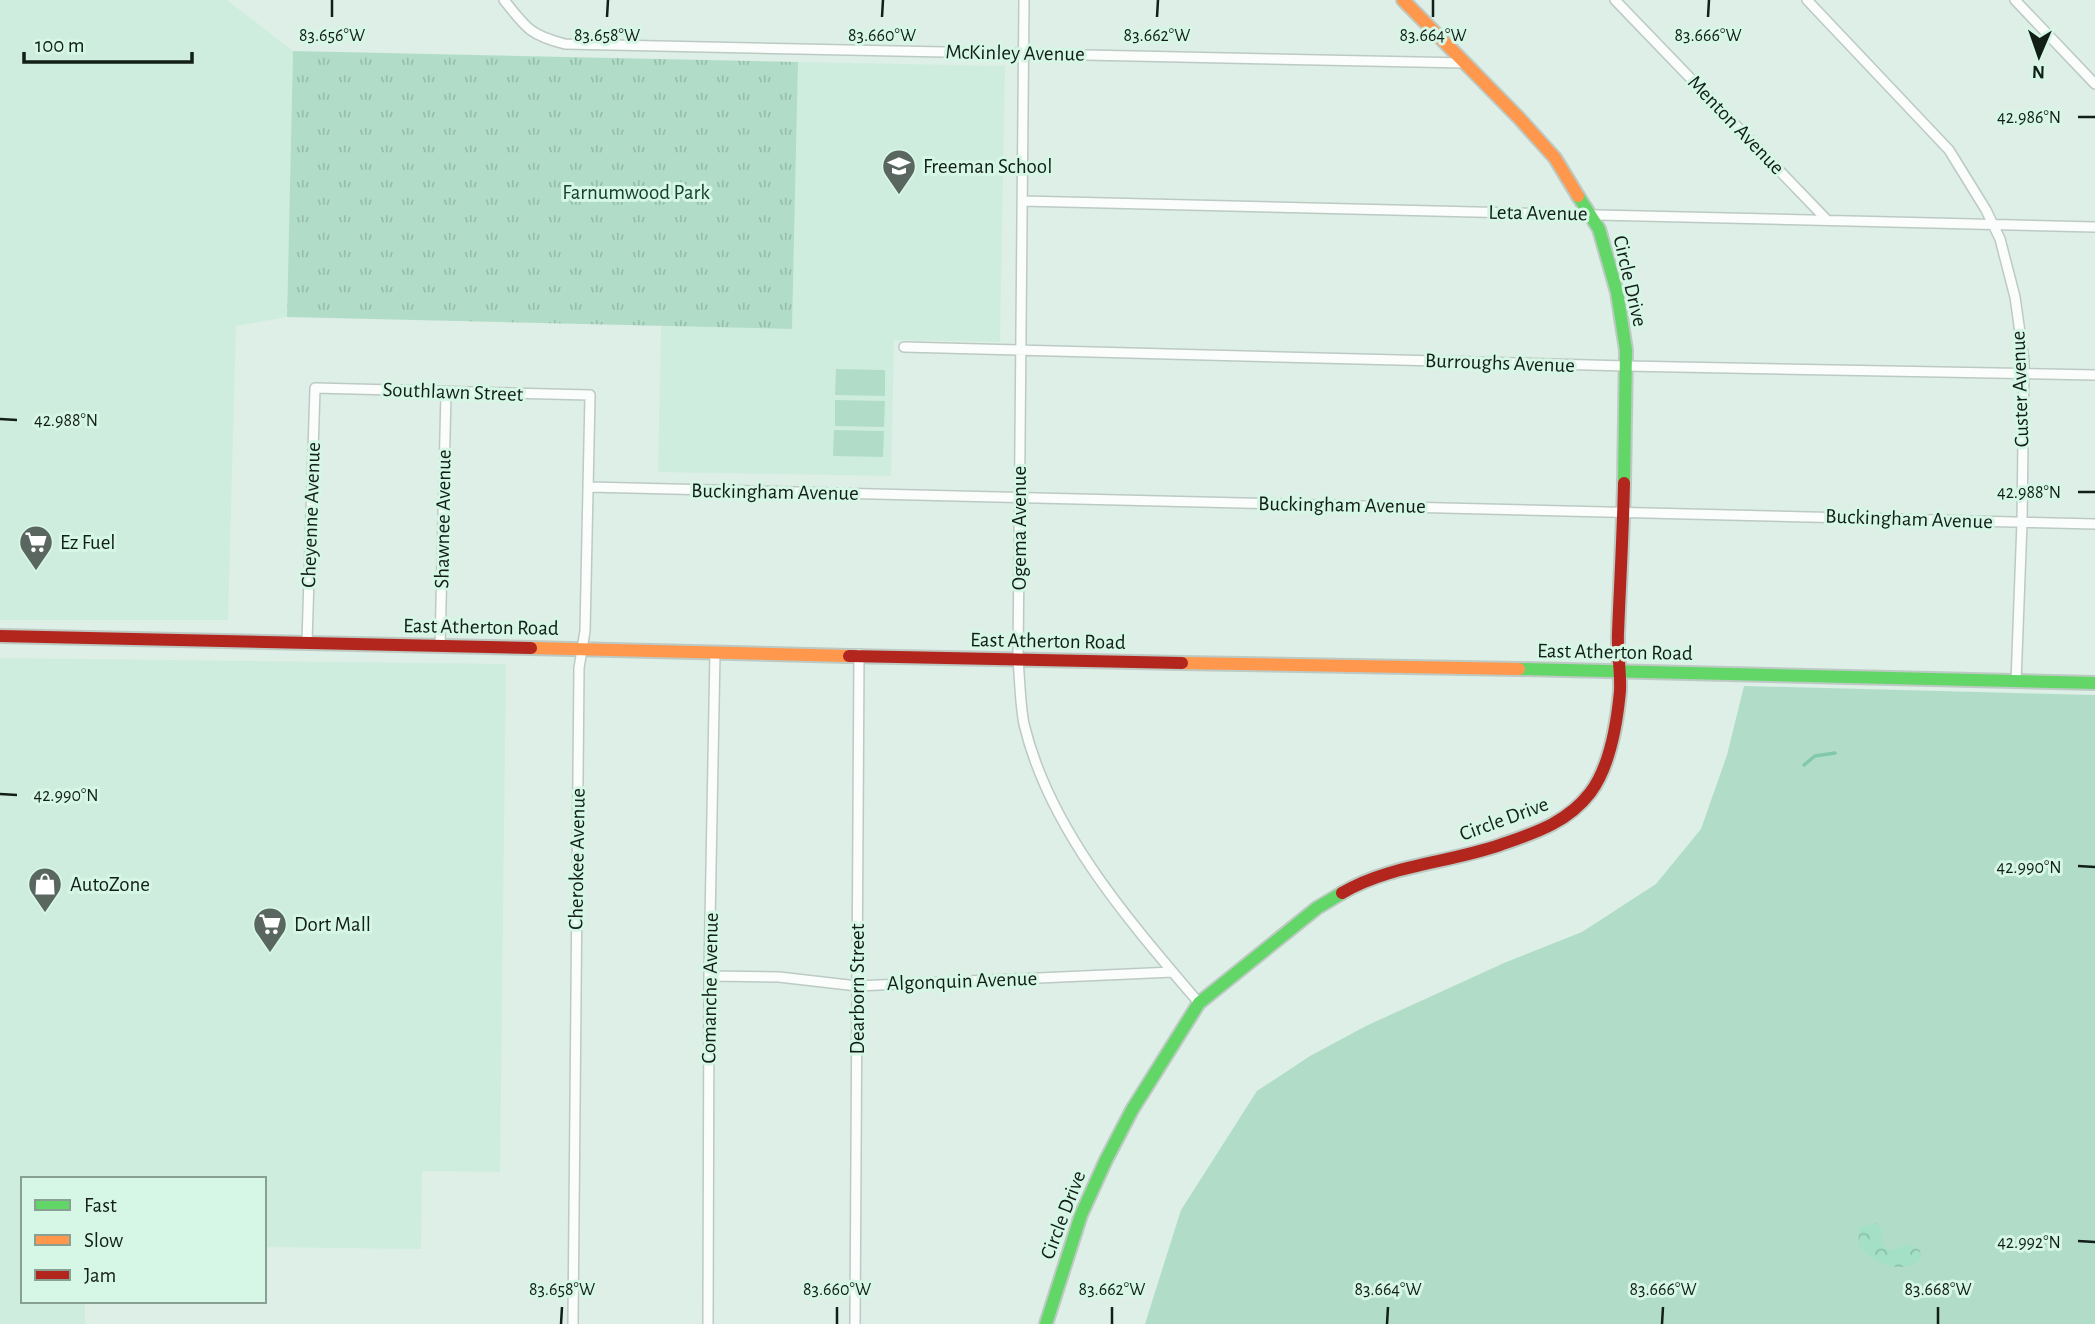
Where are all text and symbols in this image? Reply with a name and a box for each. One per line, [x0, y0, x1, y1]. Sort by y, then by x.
scale bar [24, 21, 192, 65]
north arrow [2004, 21, 2074, 91]
text: 83.656°W [299, 27, 365, 45]
text: 83.658°W [574, 27, 640, 45]
text: 83.660°W [848, 27, 916, 45]
text: 83.662°W [1124, 27, 1190, 45]
text: 83.664°W [1399, 27, 1467, 45]
text: 83.666°W [1674, 27, 1742, 45]
text: 100 m [35, 35, 85, 56]
street label: McKinley Avenue [945, 41, 1085, 65]
text: N [2032, 62, 2045, 81]
street label: Menton Avenue [1684, 71, 1788, 179]
text: 42.986°N [1997, 109, 2061, 127]
school or university icon: Freeman School [880, 147, 918, 196]
place label: Freeman School [923, 156, 1052, 177]
park label: Farnumwood Park [562, 182, 710, 203]
street label: Leta Avenue [1488, 202, 1588, 224]
street label: Circle Drive [1609, 233, 1651, 329]
street label: Custer Avenue [2007, 330, 2033, 448]
street label: Burroughs Avenue [1425, 350, 1575, 376]
street label: Southlawn Street [382, 379, 524, 405]
text: 42.988°N [34, 412, 98, 430]
street label: Cheyenne Avenue [298, 442, 324, 588]
street label: Shawnee Avenue [431, 449, 455, 589]
street label: Ogema Avenue [1009, 466, 1030, 590]
street label: Buckingham Avenue [691, 480, 859, 504]
text: 42.988°N [1997, 484, 2061, 502]
street label: Buckingham Avenue [1258, 493, 1426, 517]
street label: Buckingham Avenue [1825, 506, 1993, 532]
supermarket icon: Ez Fuel [17, 523, 55, 572]
place label: Ez Fuel [60, 532, 116, 553]
street label: East Atherton Road [403, 615, 559, 639]
street label: East Atherton Road [970, 629, 1126, 653]
street label: East Atherton Road [1537, 640, 1693, 664]
text: 42.990°N [34, 787, 98, 805]
street label: Cherokee Avenue [565, 788, 589, 930]
street label: Circle Drive [1457, 793, 1551, 845]
text: 42.990°N [1997, 859, 2061, 877]
shop icon: AutoZone [26, 865, 64, 914]
place label: AutoZone [70, 874, 150, 895]
supermarket icon: Dort Mall [251, 905, 289, 954]
street label: Comanche Avenue [698, 912, 722, 1064]
place label: Dort Mall [294, 914, 371, 935]
street label: Dearborn Street [847, 923, 868, 1054]
street label: Algonquin Avenue [886, 968, 1038, 994]
street label: Circle Drive [1037, 1168, 1089, 1262]
legend [21, 1177, 266, 1303]
text: Fast [84, 1195, 117, 1216]
text: Slow [84, 1230, 123, 1251]
text: 42.992°N [1997, 1234, 2061, 1252]
text: Jam [84, 1265, 116, 1286]
text: 83.658°W [529, 1281, 595, 1299]
text: 83.660°W [803, 1281, 871, 1299]
text: 83.662°W [1079, 1281, 1145, 1299]
text: 83.664°W [1354, 1281, 1422, 1299]
text: 83.666°W [1629, 1281, 1697, 1299]
text: 83.668°W [1904, 1281, 1972, 1299]

